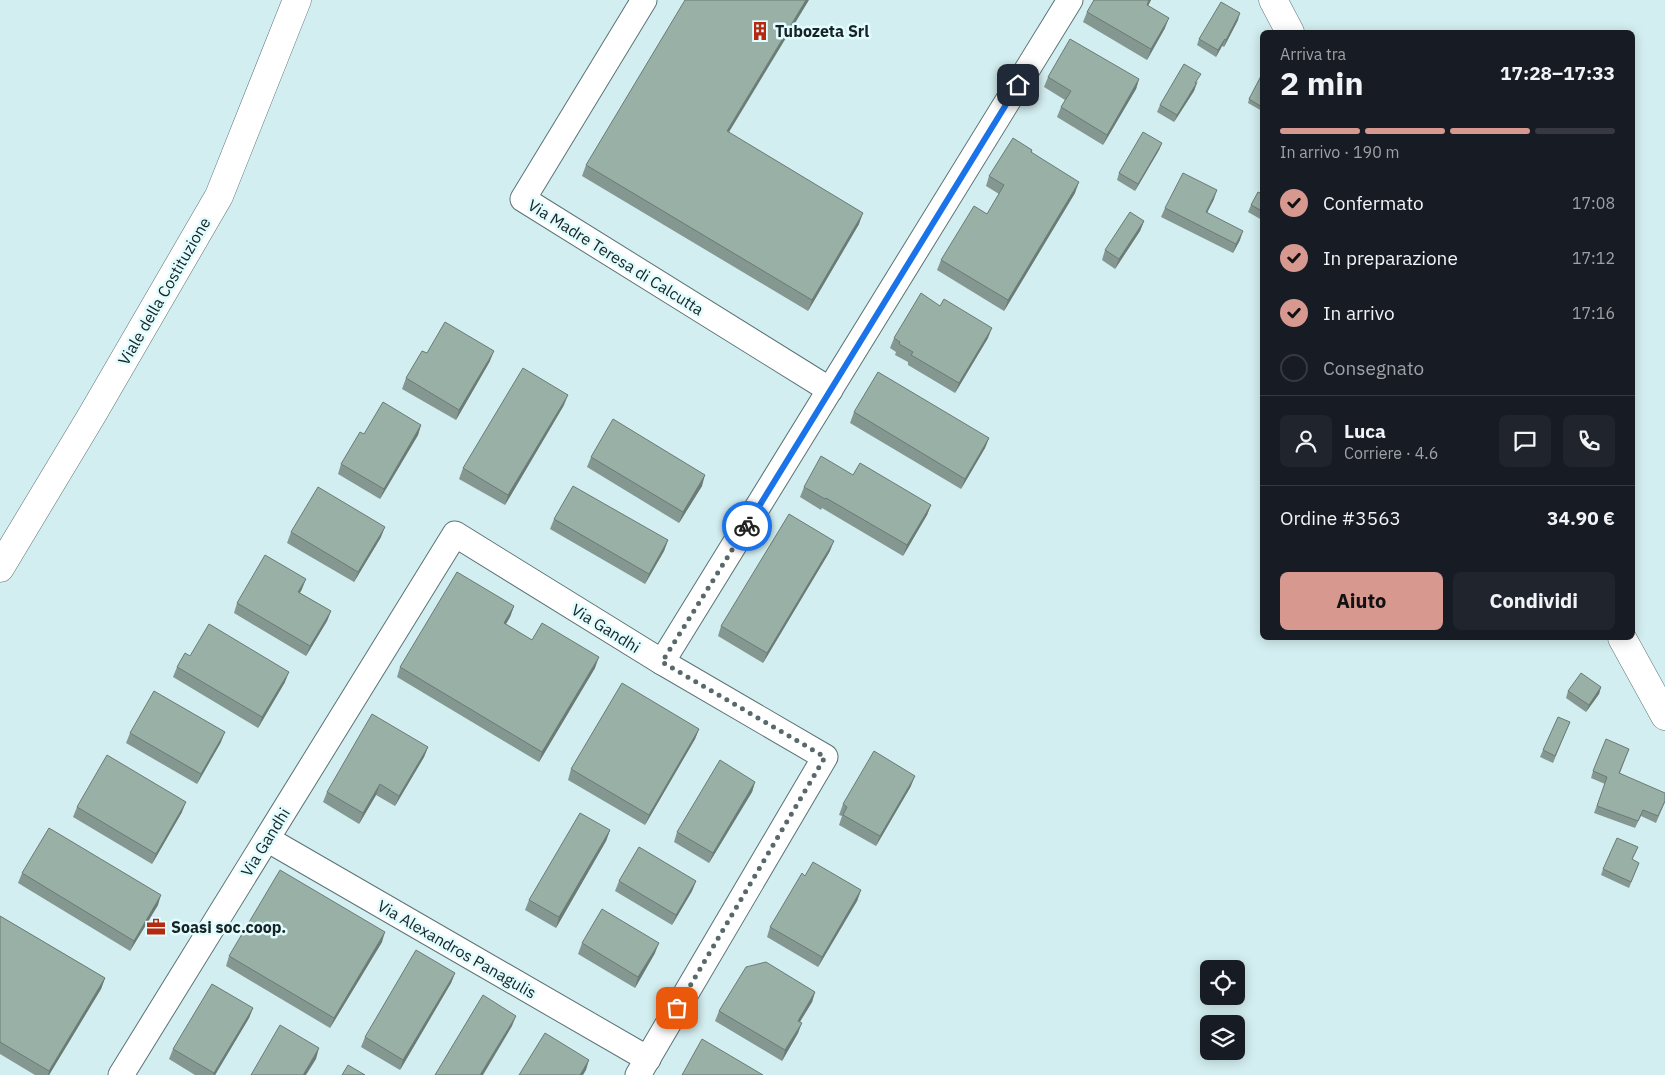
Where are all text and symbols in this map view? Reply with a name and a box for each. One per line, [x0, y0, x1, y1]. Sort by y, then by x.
building icon: Tubozeta Srl [749, 20, 771, 42]
place label: Tubozeta Srl [775, 21, 869, 41]
text: Arriva tra [1280, 44, 1346, 64]
text: 17:28–17:33 [1500, 61, 1615, 85]
text: 2 min [1280, 62, 1364, 104]
pin [997, 64, 1039, 106]
icon: home [1004, 71, 1032, 99]
text: In arrivo · 190 m [1280, 142, 1400, 162]
icon: check [1280, 189, 1308, 217]
text: Confermato [1323, 191, 1424, 215]
text: 17:08 [1572, 193, 1615, 213]
street label: Via Madre Teresa di Calcutta [524, 195, 708, 320]
street label: Viale della Costituzione [113, 213, 215, 368]
icon: check [1280, 244, 1308, 272]
text: In preparazione [1323, 246, 1458, 270]
text: 17:12 [1572, 248, 1615, 268]
icon: check [1280, 299, 1308, 327]
text: In arrivo [1323, 301, 1395, 325]
text: 17:16 [1572, 303, 1615, 323]
text: Consegnato [1323, 356, 1424, 380]
button: person [1280, 415, 1332, 467]
button: chat [1499, 415, 1551, 467]
button: phone [1563, 415, 1615, 467]
text: Luca [1344, 419, 1386, 443]
text: Corriere · 4.6 [1344, 443, 1438, 463]
courier [722, 501, 772, 551]
text: Ordine #3563 [1280, 506, 1401, 530]
text: 34.90 € [1547, 506, 1615, 530]
icon: bike [733, 512, 761, 540]
button: Aiuto [1280, 572, 1443, 630]
button: Condividi [1453, 572, 1615, 630]
street label: Via Gandhi [568, 599, 644, 657]
street label: Via Gandhi [236, 804, 294, 880]
street label: Via Alexandros Panagulis [374, 895, 540, 1003]
office icon: Soasi soc.coop. [145, 916, 167, 938]
place label: Soasi soc.coop. [171, 917, 286, 937]
map controls [1200, 960, 1245, 1060]
button: locate [1200, 960, 1245, 1005]
pin [656, 987, 698, 1029]
icon: bag [663, 994, 691, 1022]
button: layers [1200, 1015, 1245, 1060]

